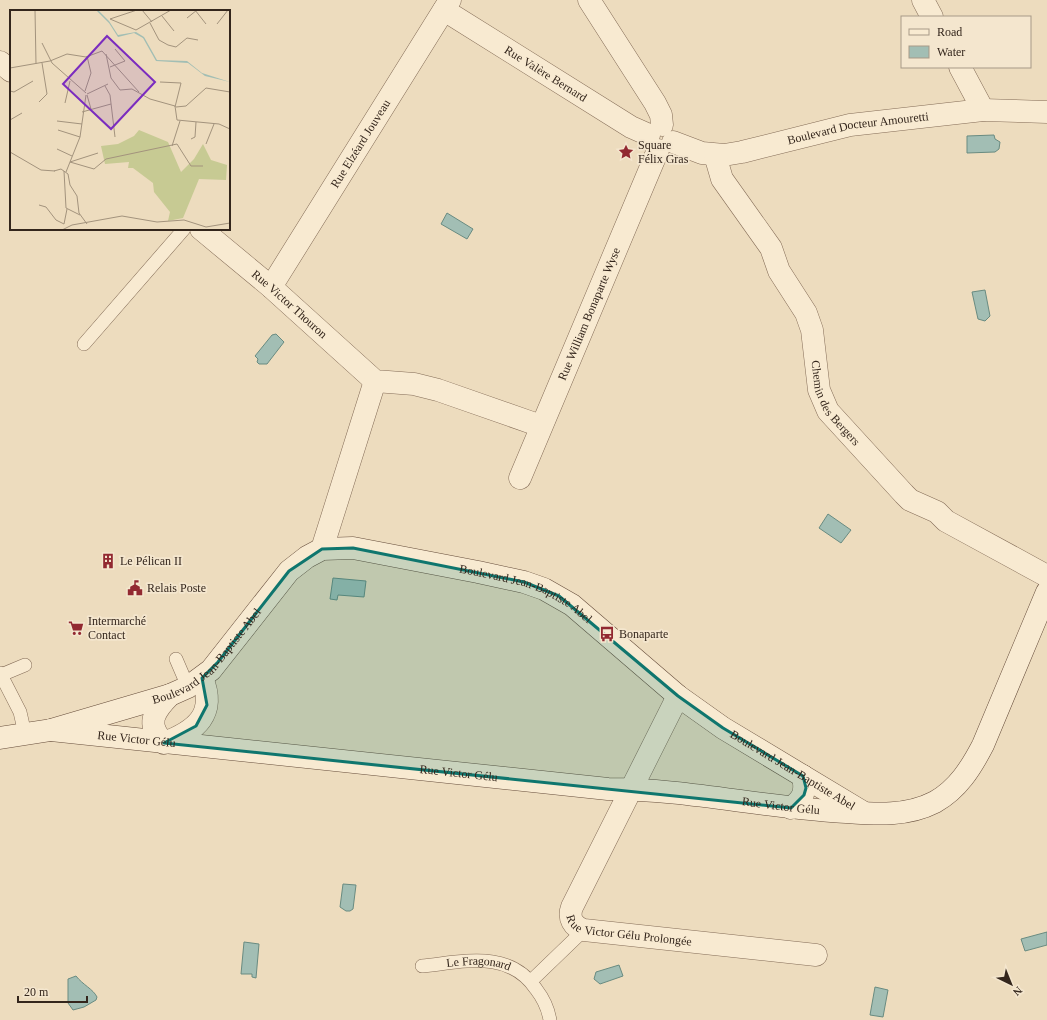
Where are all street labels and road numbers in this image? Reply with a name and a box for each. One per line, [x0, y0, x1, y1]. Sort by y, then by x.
street label: Rue Valère Bernard [502, 43, 589, 105]
street label: Rue Elzéard Jouveau [328, 97, 393, 190]
street label: Boulevard Docteur Amouretti [786, 109, 930, 147]
street label: Rue William Bonaparte Wyse [555, 245, 623, 382]
street label: Rue Victor Thouron [249, 267, 330, 341]
street label: Chemin des Bergers [809, 359, 863, 449]
street label: Boulevard Jean-Baptiste Abel [458, 562, 595, 626]
street label: Boulevard Jean-Baptiste Abel [150, 605, 264, 707]
street label: Boulevard Jean-Baptiste Abel [728, 727, 858, 813]
street label: Rue Victor Gélu [97, 728, 176, 750]
street label: Rue Victor Gélu [419, 762, 498, 784]
street label: Rue Victor Gélu [741, 794, 821, 817]
street label: Rue Victor Gélu Prolongée [563, 913, 692, 949]
street label: Le Fragonard [445, 954, 513, 973]

